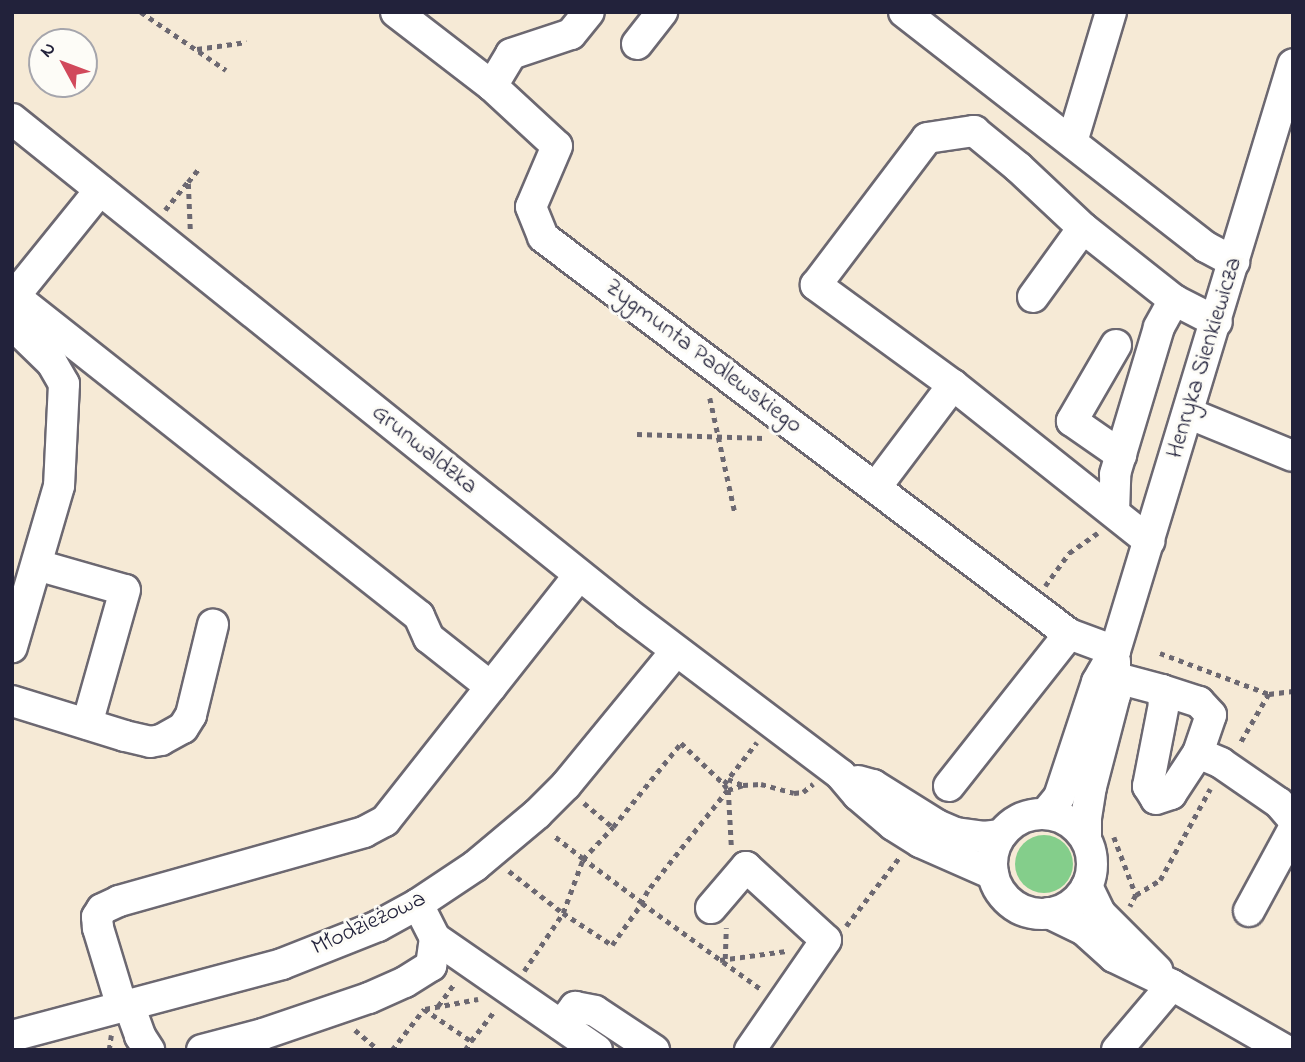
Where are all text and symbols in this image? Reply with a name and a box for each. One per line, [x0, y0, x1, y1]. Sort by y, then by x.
north arrow [28, 28, 98, 98]
text: N [34, 37, 63, 64]
street label: Henryka Sienkiewicza [1161, 254, 1249, 462]
street label: Zygmunta Padlewskiego [599, 273, 807, 441]
street label: Grunwaldzka [365, 399, 483, 501]
street label: Młodzieżowa [307, 885, 431, 963]

